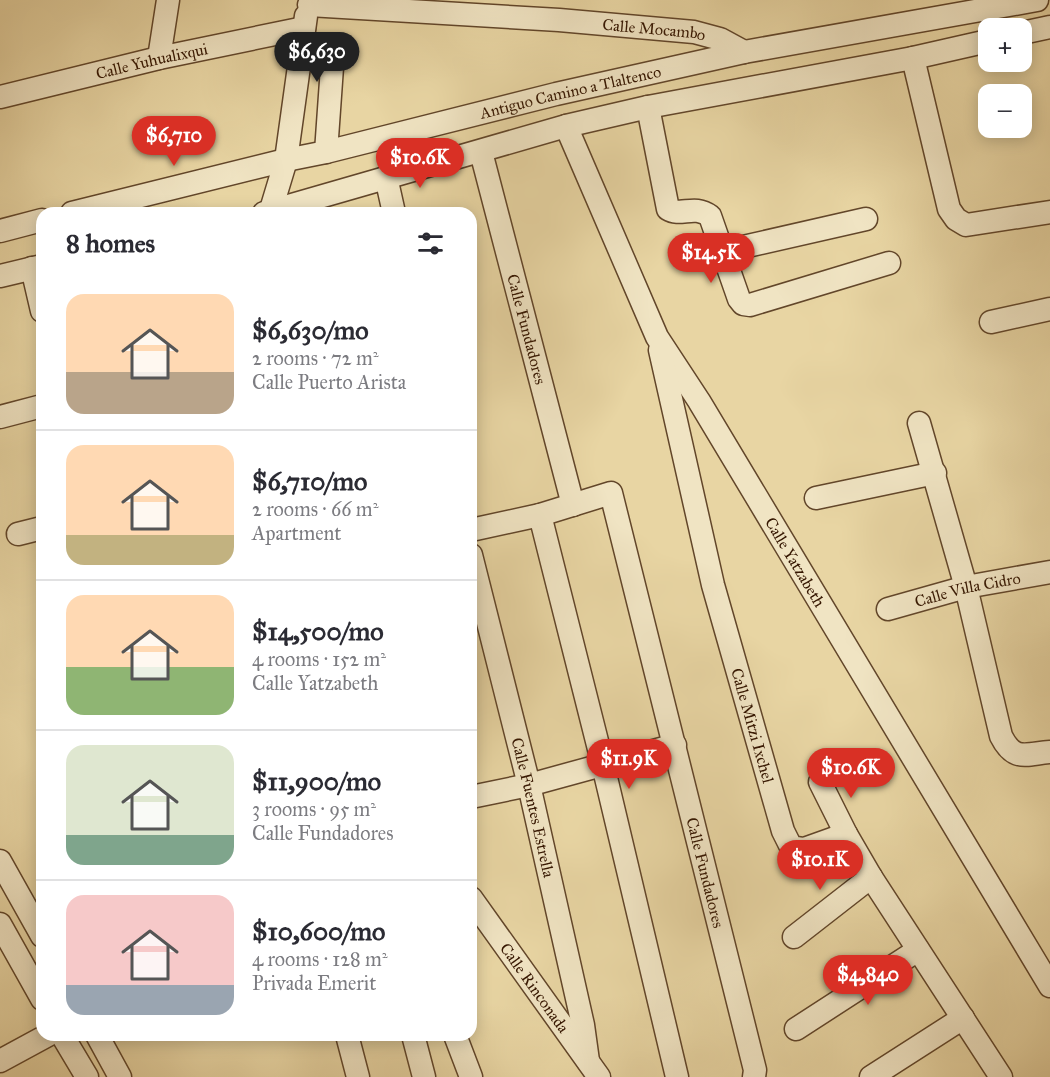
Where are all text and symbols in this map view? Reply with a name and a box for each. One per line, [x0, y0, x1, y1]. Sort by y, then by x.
street label: Calle Mocambo [602, 15, 708, 45]
map controls [978, 18, 1032, 138]
button: + [978, 18, 1032, 72]
pin: $6,630 [268, 32, 366, 83]
street label: Calle Yuhualixqui [94, 39, 210, 83]
text: $6,630 [288, 39, 346, 63]
street label: Antiguo Camino a Tlaltenco [477, 62, 663, 123]
button: − [978, 84, 1032, 138]
pin: $6,710 [125, 116, 223, 167]
text: $6,710 [146, 123, 202, 147]
pin: $10.6K [371, 138, 469, 189]
text: $10.6K [390, 145, 450, 169]
text: 8 homes [66, 227, 155, 259]
icon: filters [414, 227, 447, 260]
pin: $14.5K [662, 233, 760, 284]
text: $14.5K [682, 240, 740, 264]
street label: Calle Fundadores [503, 272, 550, 387]
text: $6,630/mo [252, 314, 369, 346]
icon: home [114, 318, 186, 390]
text: 2 rooms · 72 m² [252, 346, 379, 370]
text: Calle Puerto Arista [252, 370, 406, 394]
text: $6,710/mo [252, 465, 367, 497]
icon: home [114, 469, 186, 541]
text: 2 rooms · 66 m² [252, 497, 378, 521]
street label: Calle Yatzabeth [761, 514, 829, 611]
text: Apartment [252, 521, 341, 545]
street label: Calle Villa Cidro [912, 568, 1022, 611]
text: $14,500/mo [252, 615, 384, 647]
icon: home [114, 619, 186, 691]
text: 4 rooms · 152 m² [252, 647, 386, 671]
street label: Calle Mitzi Ixchel [727, 666, 778, 786]
text: Calle Yatzabeth [252, 671, 378, 695]
street label: Calle Fuentes Estrella [507, 736, 559, 879]
pin: $11.9K [580, 739, 678, 790]
text: $11.9K [601, 746, 657, 770]
pin: $10.6K [802, 748, 900, 799]
text: $10.6K [821, 755, 881, 779]
text: $11,900/mo [252, 765, 381, 797]
icon: home [114, 769, 186, 841]
text: 3 rooms · 95 m² [252, 797, 376, 821]
street label: Calle Fundadores [682, 815, 728, 930]
text: Calle Fundadores [252, 821, 393, 845]
pin: $10.1K [771, 840, 869, 891]
text: $10.1K [791, 847, 849, 871]
text: $10,600/mo [252, 915, 385, 947]
icon: home [114, 919, 186, 991]
street label: Calle Rinconada [496, 939, 573, 1037]
text: 4 rooms · 128 m² [252, 947, 388, 971]
pin: $4,840 [819, 955, 917, 1006]
text: $4,840 [837, 962, 899, 986]
text: Privada Emerit [252, 971, 376, 995]

